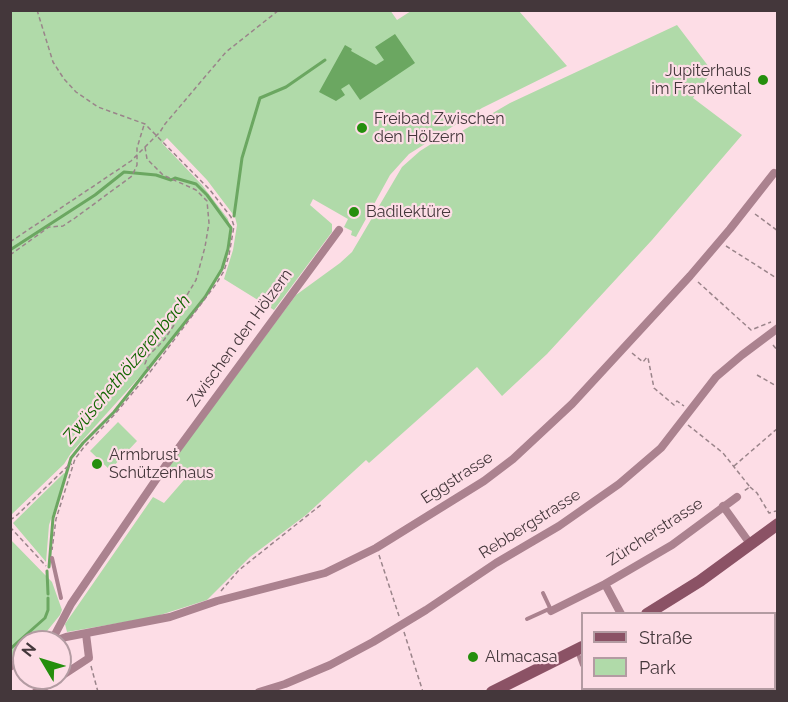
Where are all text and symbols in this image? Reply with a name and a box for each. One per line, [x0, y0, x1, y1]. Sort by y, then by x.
place label: Jupiterhaus im Frankental [651, 61, 751, 99]
marker: Jupiterhaus im Frankental [756, 73, 770, 87]
place label: Freibad Zwischen den Hölzern [374, 109, 505, 147]
marker: Freibad Zwischen den Hölzern [355, 121, 369, 135]
place label: Badilektüre [366, 202, 451, 222]
marker: Badilektüre [347, 205, 361, 219]
street label: Zwischen den Hölzern [184, 266, 296, 410]
water label: Zwüschethölzerenbach [59, 290, 195, 448]
place label: Armbrust Schützenhaus [109, 445, 213, 483]
street label: Eggstrasse [418, 448, 496, 508]
marker: Armbrust Schützenhaus [90, 457, 104, 471]
street label: Rebbergstrasse [476, 485, 584, 563]
street label: Zürcherstrasse [604, 494, 706, 570]
legend [581, 612, 776, 690]
text: Straße [639, 627, 692, 648]
north arrow [12, 630, 72, 690]
text: N [18, 639, 40, 661]
place label: Almacasa [485, 647, 558, 667]
marker: Almacasa [466, 650, 480, 664]
text: Park [639, 657, 676, 678]

